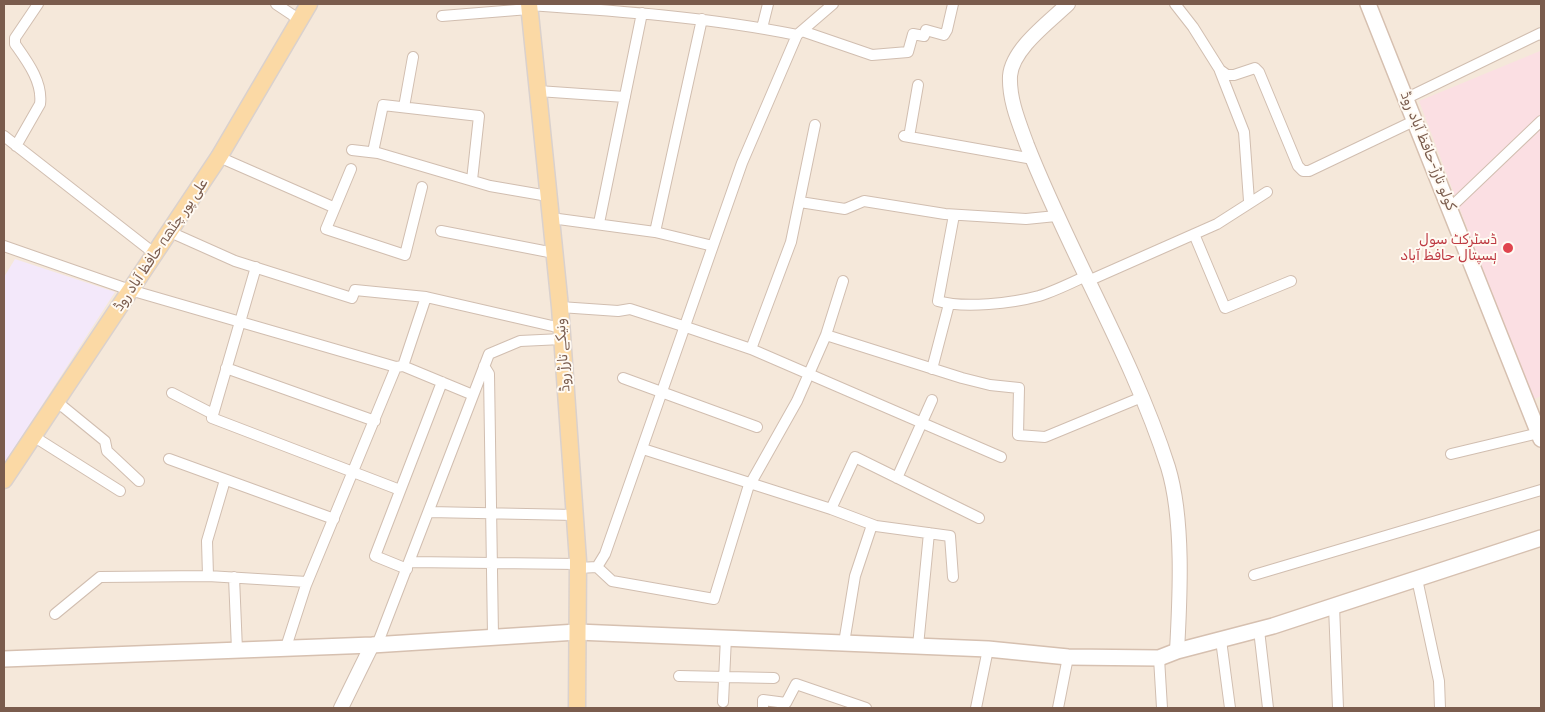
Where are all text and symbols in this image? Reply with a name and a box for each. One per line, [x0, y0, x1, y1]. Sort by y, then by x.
street label: کولو تارڑ-حافظ آباد روڈ [1396, 89, 1460, 213]
street label: علی پور چٹھہ حافظ آباد روڈ [110, 176, 212, 314]
place label: ڈسٹرکٹ سول ہسپتال حافظ آباد [1400, 232, 1497, 264]
marker: ڈسٹرکٹ سول ہسپتال حافظ آباد [1501, 241, 1515, 255]
street label: ونیکے تارڑ روڈ [552, 318, 574, 392]

